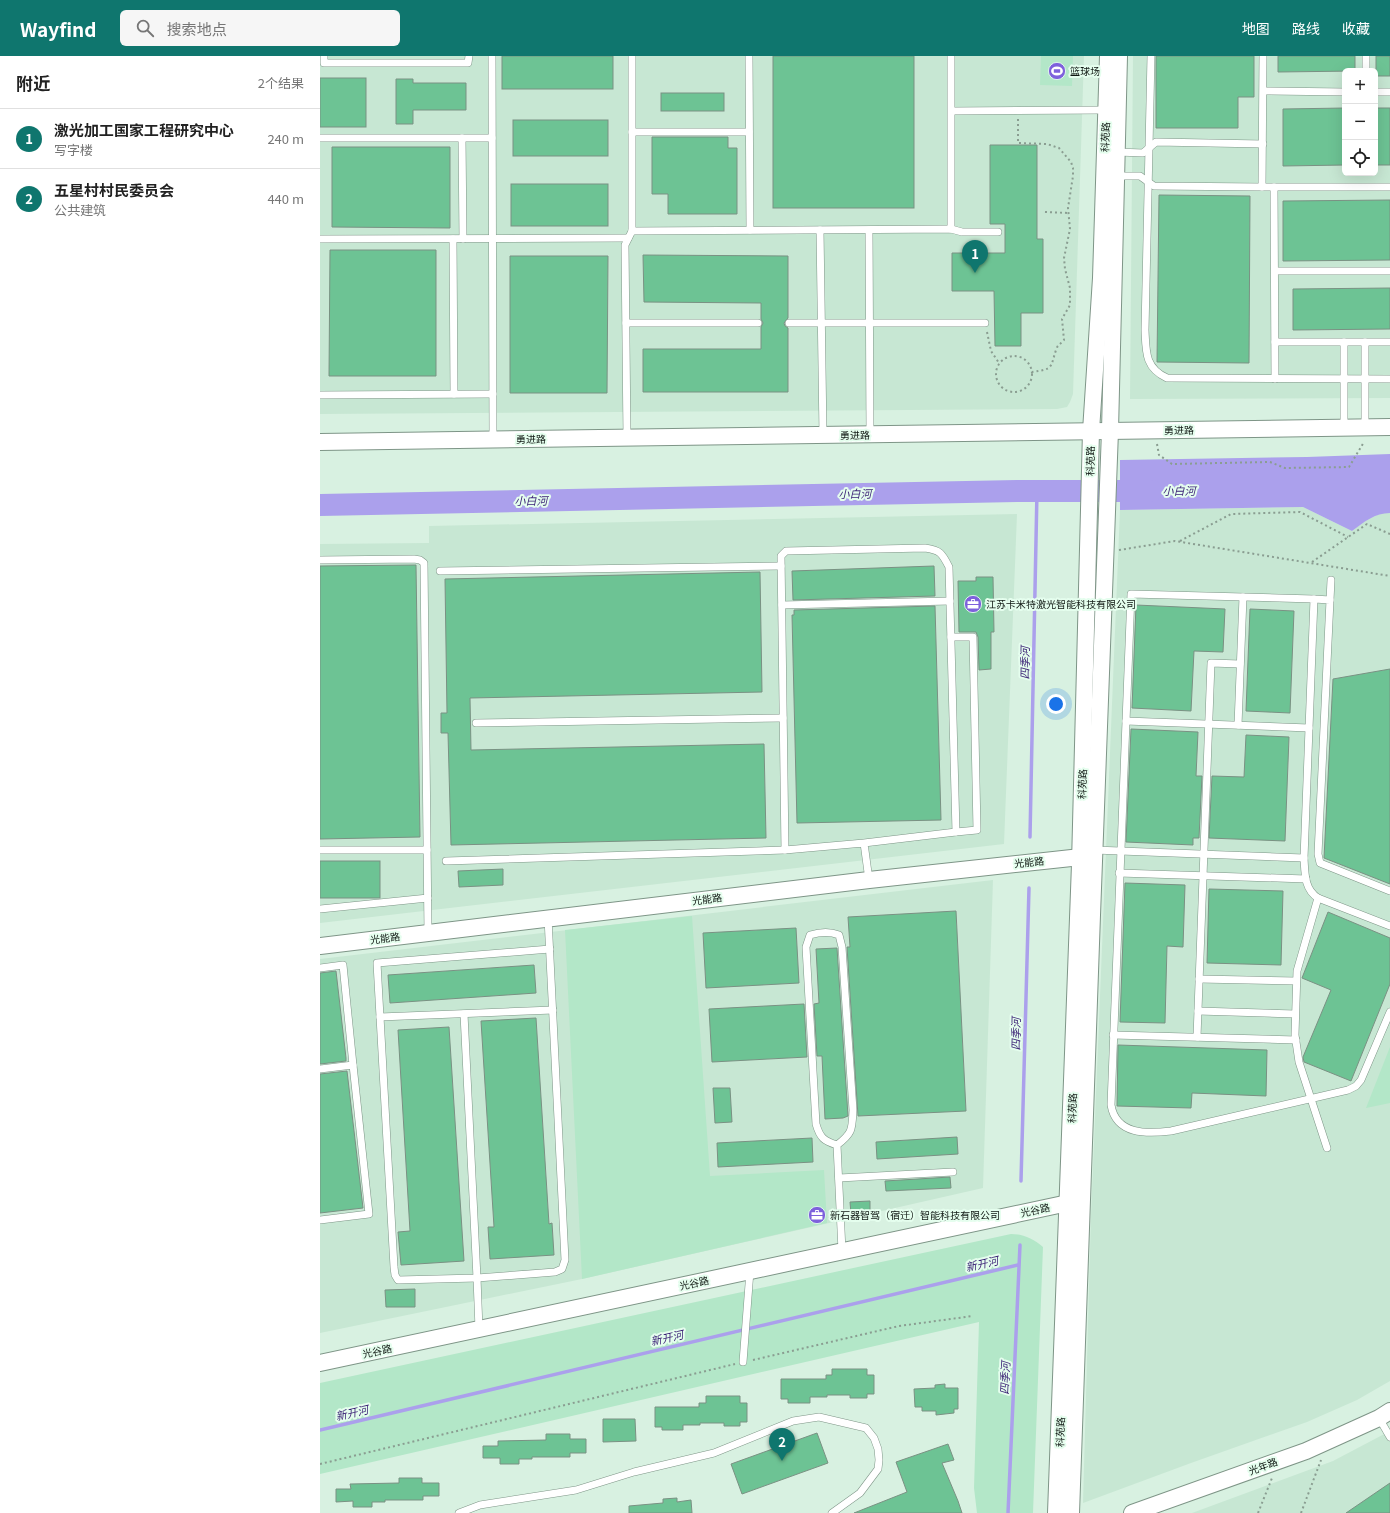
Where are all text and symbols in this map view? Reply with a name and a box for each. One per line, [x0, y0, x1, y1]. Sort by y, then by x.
search box [120, 10, 400, 46]
text: Wayfind [20, 15, 96, 42]
icon: search [134, 17, 156, 39]
text: 搜索地点 [166, 18, 226, 39]
text: 地图 [1242, 18, 1270, 38]
text: 路线 [1292, 18, 1320, 38]
text: 收藏 [1342, 18, 1370, 38]
sports icon: 篮球场 [1047, 61, 1067, 81]
place label: 篮球场 [1070, 63, 1100, 78]
map controls [1342, 68, 1378, 176]
button: + [1342, 68, 1378, 104]
text: 附近 [16, 70, 50, 95]
text: 2个结果 [258, 73, 304, 92]
button: − [1342, 104, 1378, 140]
text: 激光加工国家工程研究中心 [54, 119, 234, 140]
street label: 科苑路 [1096, 122, 1113, 152]
text: 1 [25, 129, 33, 148]
text: 240 m [267, 129, 304, 148]
text: 写字楼 [54, 140, 93, 159]
button: locate [1342, 140, 1378, 176]
text: 五星村村民委员会 [54, 179, 174, 200]
text: 2 [25, 189, 33, 208]
text: 440 m [267, 189, 304, 208]
text: 公共建筑 [54, 200, 106, 219]
pin: 1 [962, 240, 988, 273]
street label: 勇进路 [1164, 422, 1194, 437]
street label: 勇进路 [840, 427, 870, 442]
street label: 勇进路 [516, 431, 546, 446]
street label: 科苑路 [1082, 446, 1097, 476]
water label: 小白河 [1163, 482, 1197, 498]
water label: 小白河 [838, 485, 874, 501]
water label: 小白河 [514, 492, 550, 508]
office icon: 江苏卡米特激光智能科技有限公司 [963, 594, 983, 614]
place label: 江苏卡米特激光智能科技有限公司 [986, 596, 1136, 611]
water label: 四季河 [1016, 644, 1032, 680]
your location [1046, 694, 1066, 714]
street label: 科苑路 [1073, 769, 1090, 799]
street label: 光能路 [1013, 852, 1045, 871]
street label: 光能路 [691, 889, 723, 908]
street label: 光能路 [369, 928, 401, 947]
water label: 四季河 [1007, 1015, 1023, 1051]
street label: 科苑路 [1063, 1093, 1080, 1123]
street label: 光谷路 [1019, 1199, 1051, 1220]
office icon: 新石器智驾（宿迁）智能科技有限公司 [807, 1205, 827, 1225]
place label: 新石器智驾（宿迁）智能科技有限公司 [830, 1207, 1000, 1222]
water label: 新开河 [964, 1251, 1002, 1275]
street label: 光谷路 [678, 1272, 710, 1293]
water label: 新开河 [649, 1325, 687, 1349]
street label: 光谷路 [361, 1340, 393, 1361]
water label: 四季河 [995, 1359, 1013, 1395]
water label: 新开河 [334, 1400, 372, 1424]
street label: 科苑路 [1051, 1417, 1068, 1447]
pin: 2 [769, 1428, 795, 1461]
street label: 光年路 [1246, 1453, 1279, 1478]

